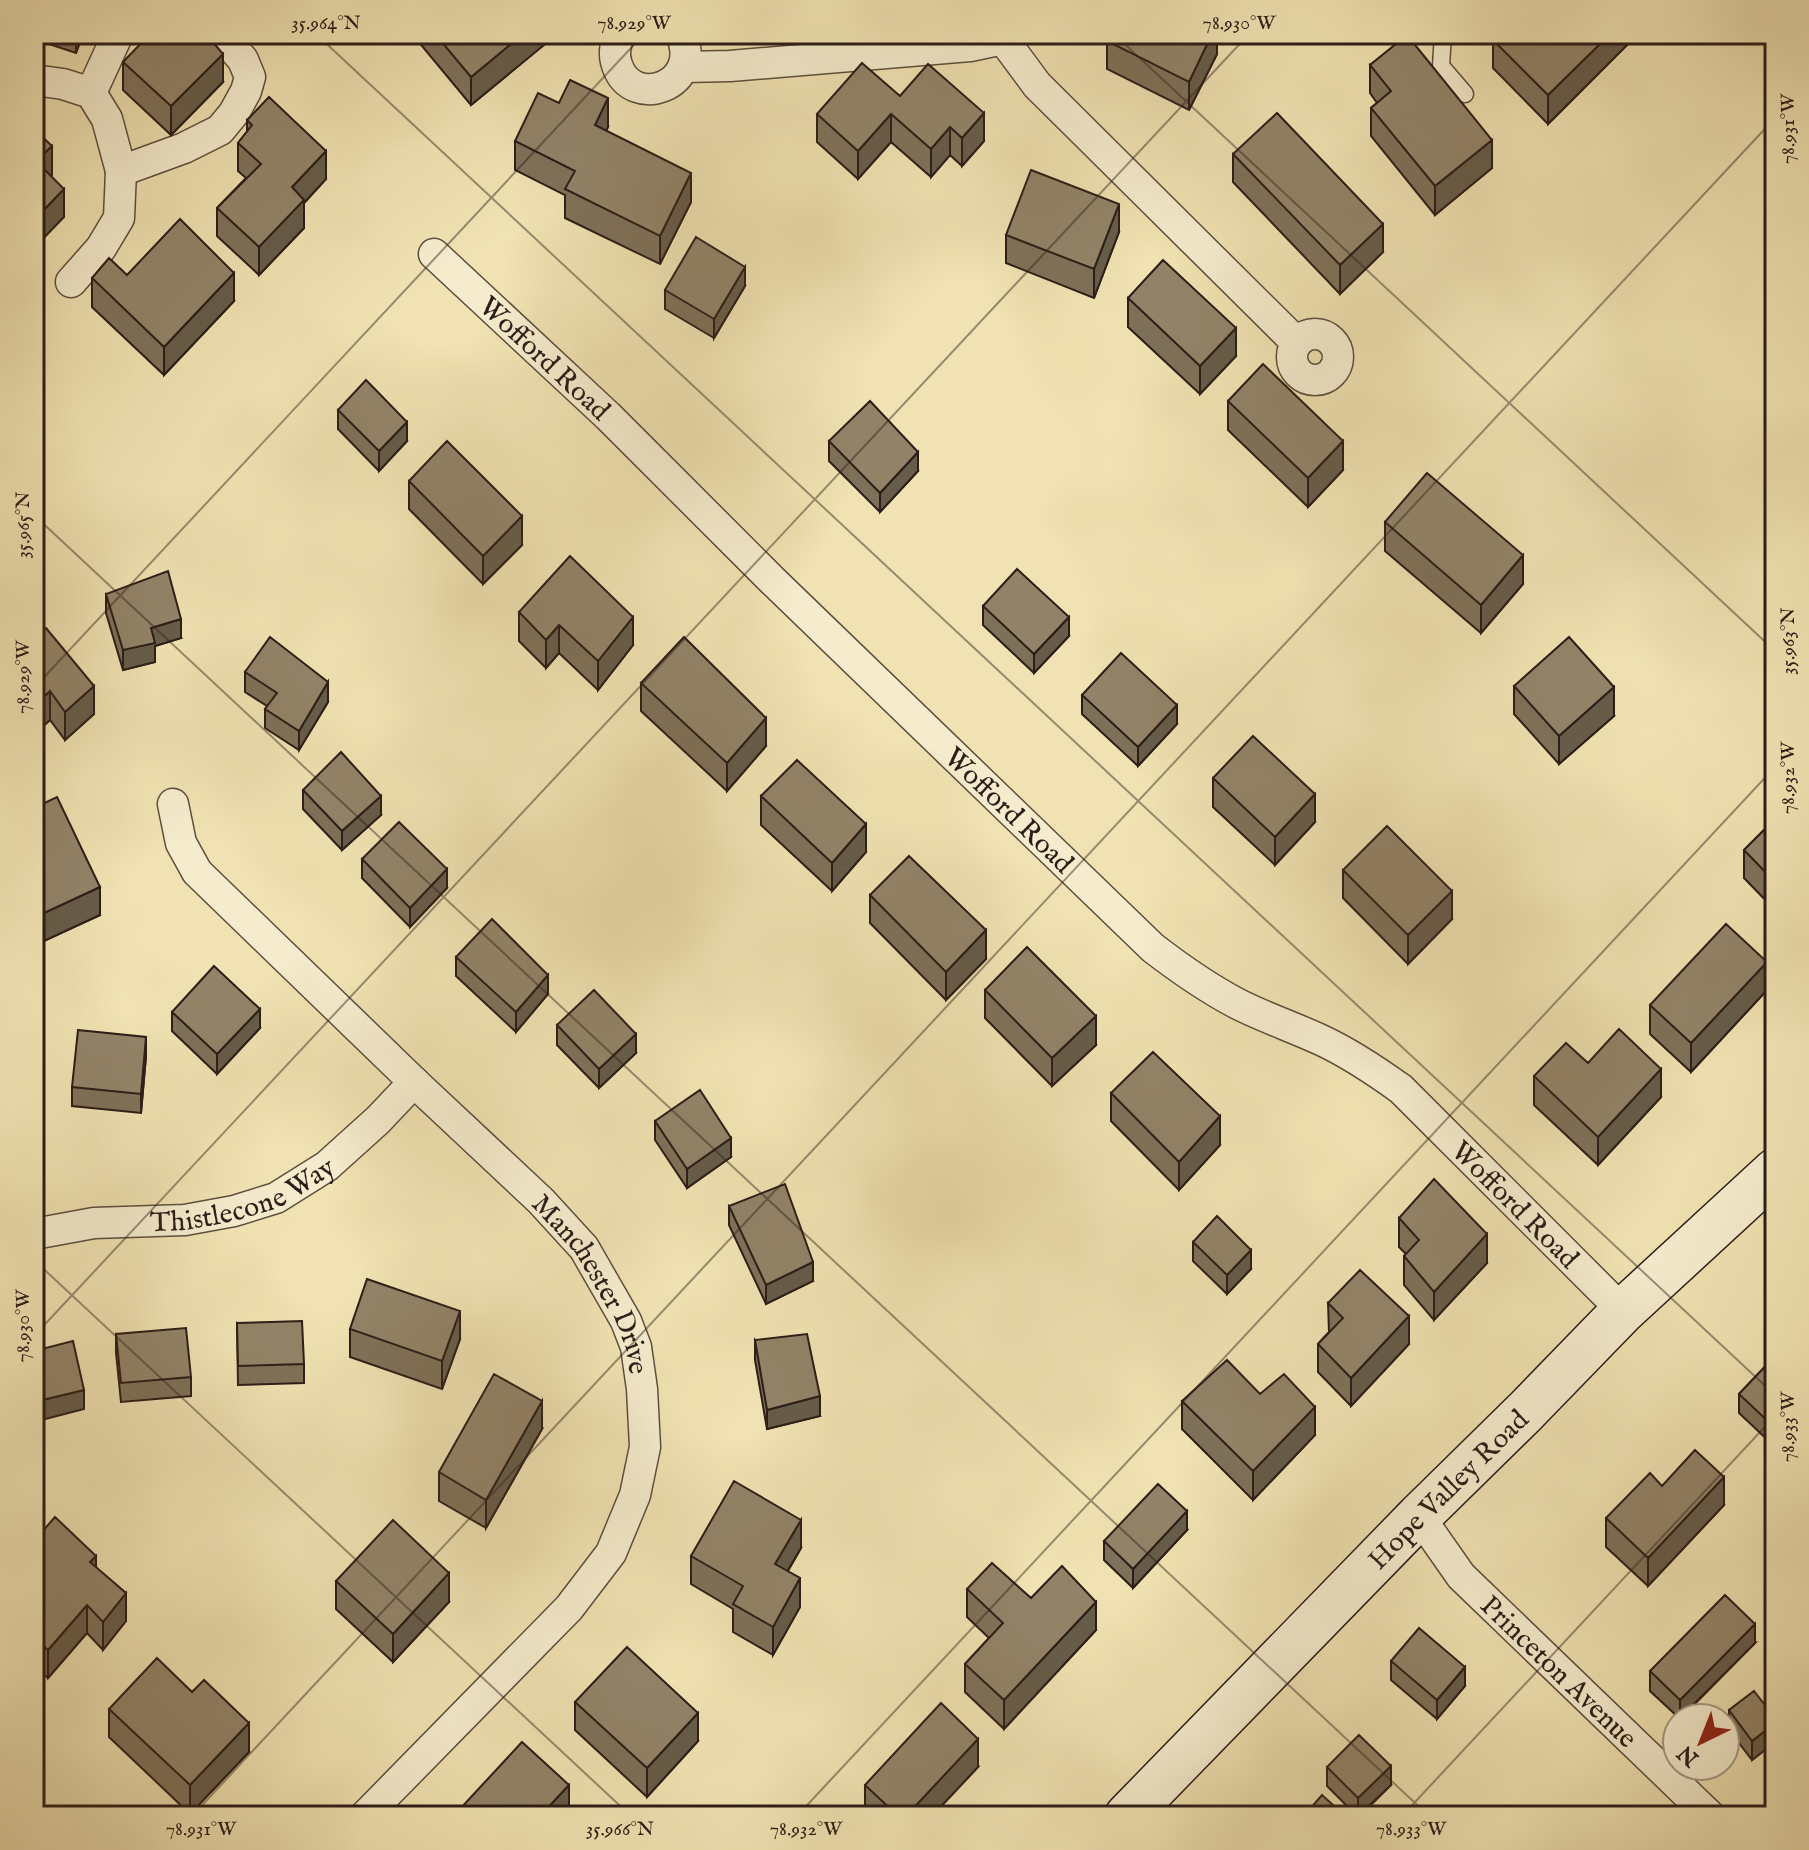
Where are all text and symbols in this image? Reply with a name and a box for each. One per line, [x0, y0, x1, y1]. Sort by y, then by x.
text: 35.964°N [291, 11, 361, 36]
text: 78.929°W [597, 11, 672, 36]
text: 78.930°W [1203, 11, 1276, 36]
text: 78.931°W [1776, 93, 1801, 164]
street label: Wofford Road [471, 290, 617, 429]
text: 35.965°N [11, 491, 36, 559]
text: 35.963°N [1776, 607, 1801, 675]
text: 78.929°W [11, 639, 36, 714]
street label: Wofford Road [936, 741, 1080, 882]
text: 78.932°W [1776, 741, 1801, 814]
street label: Wofford Road [1443, 1134, 1585, 1277]
street label: Thistlecone Way [149, 1150, 342, 1241]
street label: Manchester Drive [523, 1188, 655, 1377]
text: 78.930°W [11, 1289, 36, 1362]
text: 78.933°W [1776, 1391, 1801, 1462]
street label: Hope Valley Road [1361, 1403, 1537, 1578]
street label: Princeton Avenue [1472, 1589, 1644, 1757]
north arrow [1661, 1702, 1741, 1782]
text: N [1672, 1738, 1706, 1773]
text: 78.931°W [166, 1817, 237, 1842]
text: 35.966°N [586, 1817, 654, 1842]
text: 78.932°W [770, 1817, 843, 1842]
text: 78.933°W [1376, 1817, 1447, 1842]

